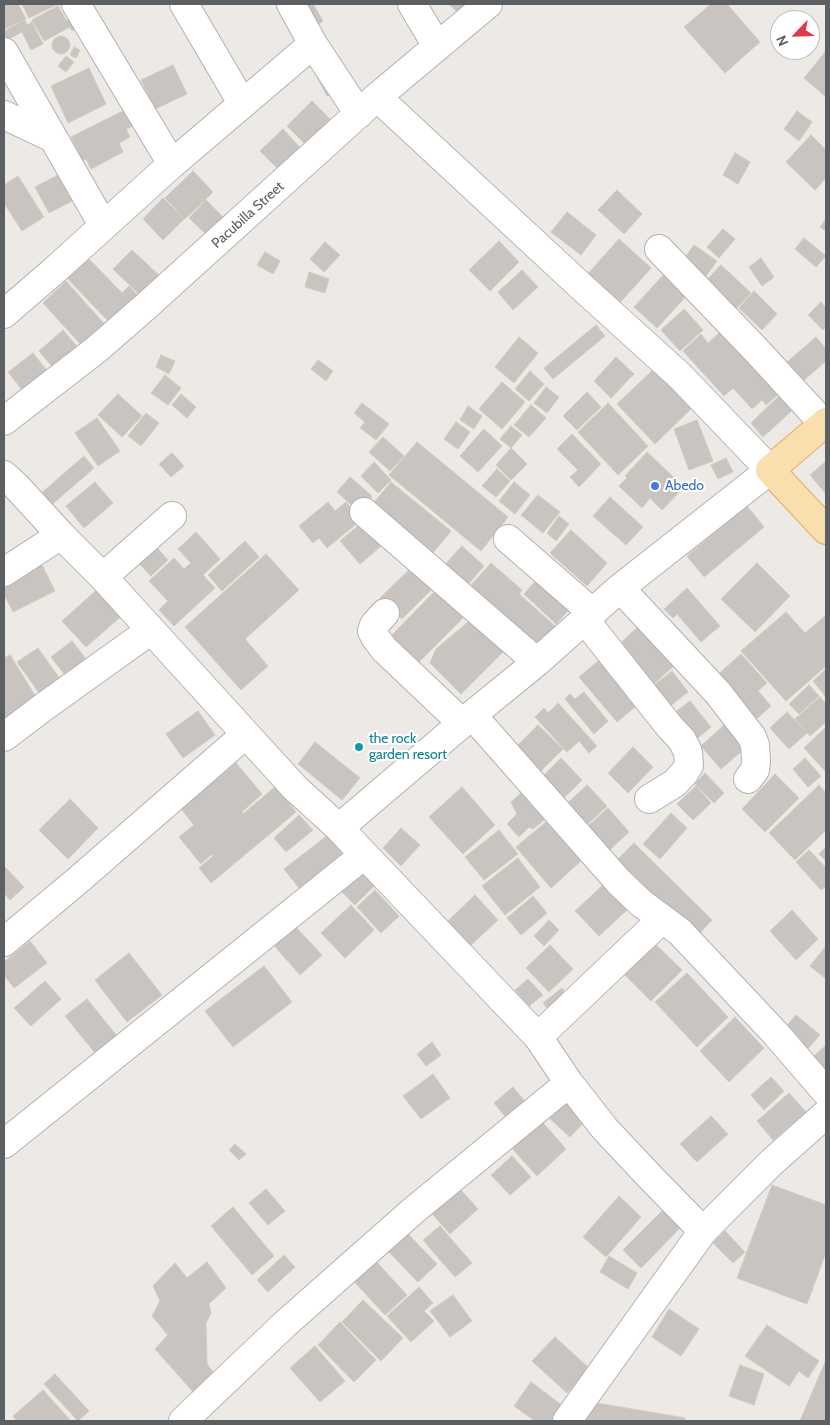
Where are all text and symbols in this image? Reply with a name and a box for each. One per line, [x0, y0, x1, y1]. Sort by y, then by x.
north arrow [770, 10, 820, 60]
text: N [772, 33, 792, 49]
street label: Pacubilla Street [208, 178, 288, 252]
place label: Abedo [665, 478, 704, 494]
marker: Abedo [649, 480, 661, 492]
place label: the rock garden resort [369, 731, 447, 764]
marker: the rock garden resort [353, 741, 365, 753]

